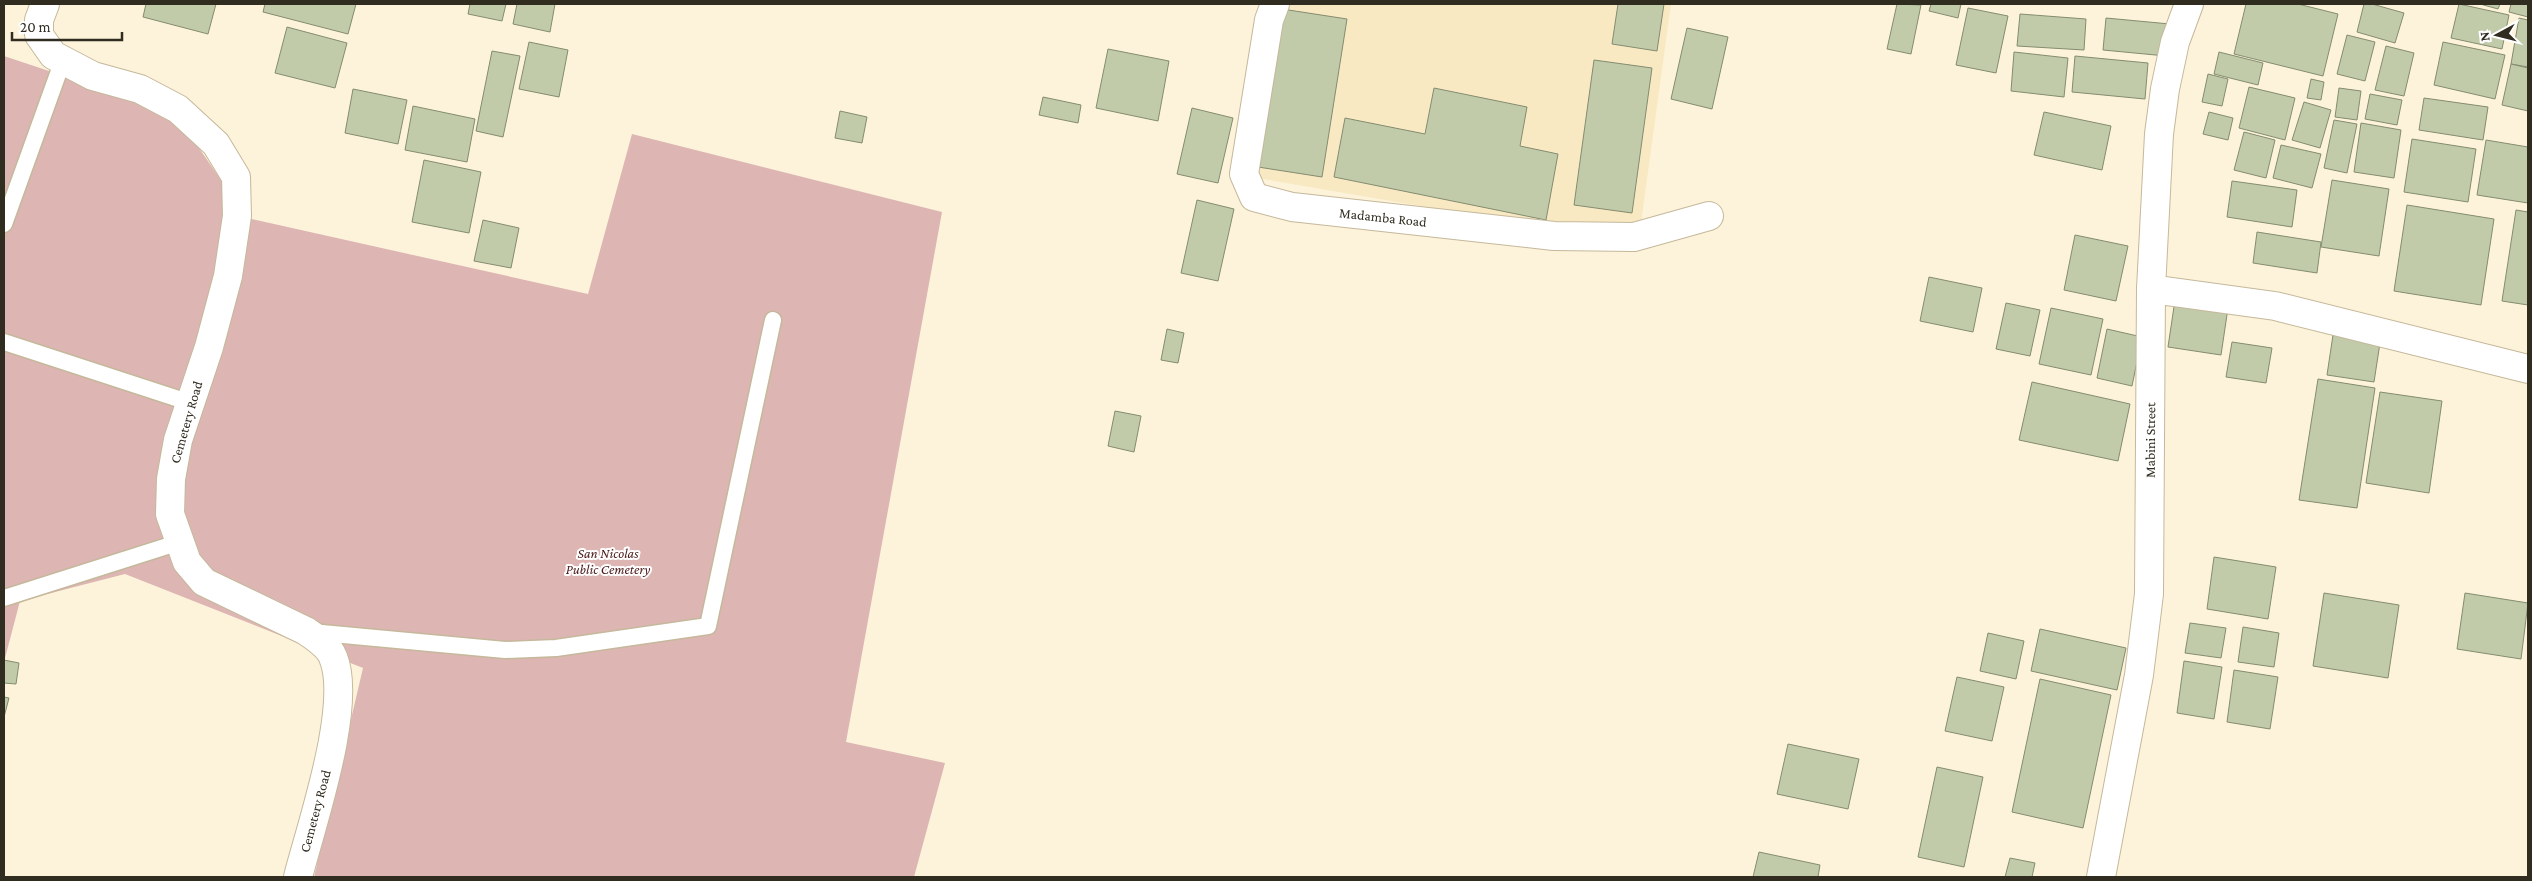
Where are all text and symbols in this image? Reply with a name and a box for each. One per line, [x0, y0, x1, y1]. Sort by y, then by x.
scale bar [12, 10, 122, 42]
north arrow [2472, 10, 2522, 60]
text: 20 m [20, 19, 51, 35]
text: N [2476, 30, 2493, 42]
street label: Madamba Road [1338, 204, 1428, 230]
street label: Cemetery Road [167, 378, 206, 465]
street label: Mabini Street [2142, 402, 2158, 478]
park label: San Nicolas Public Cemetery [566, 545, 650, 577]
street label: Cemetery Road [296, 767, 334, 854]

